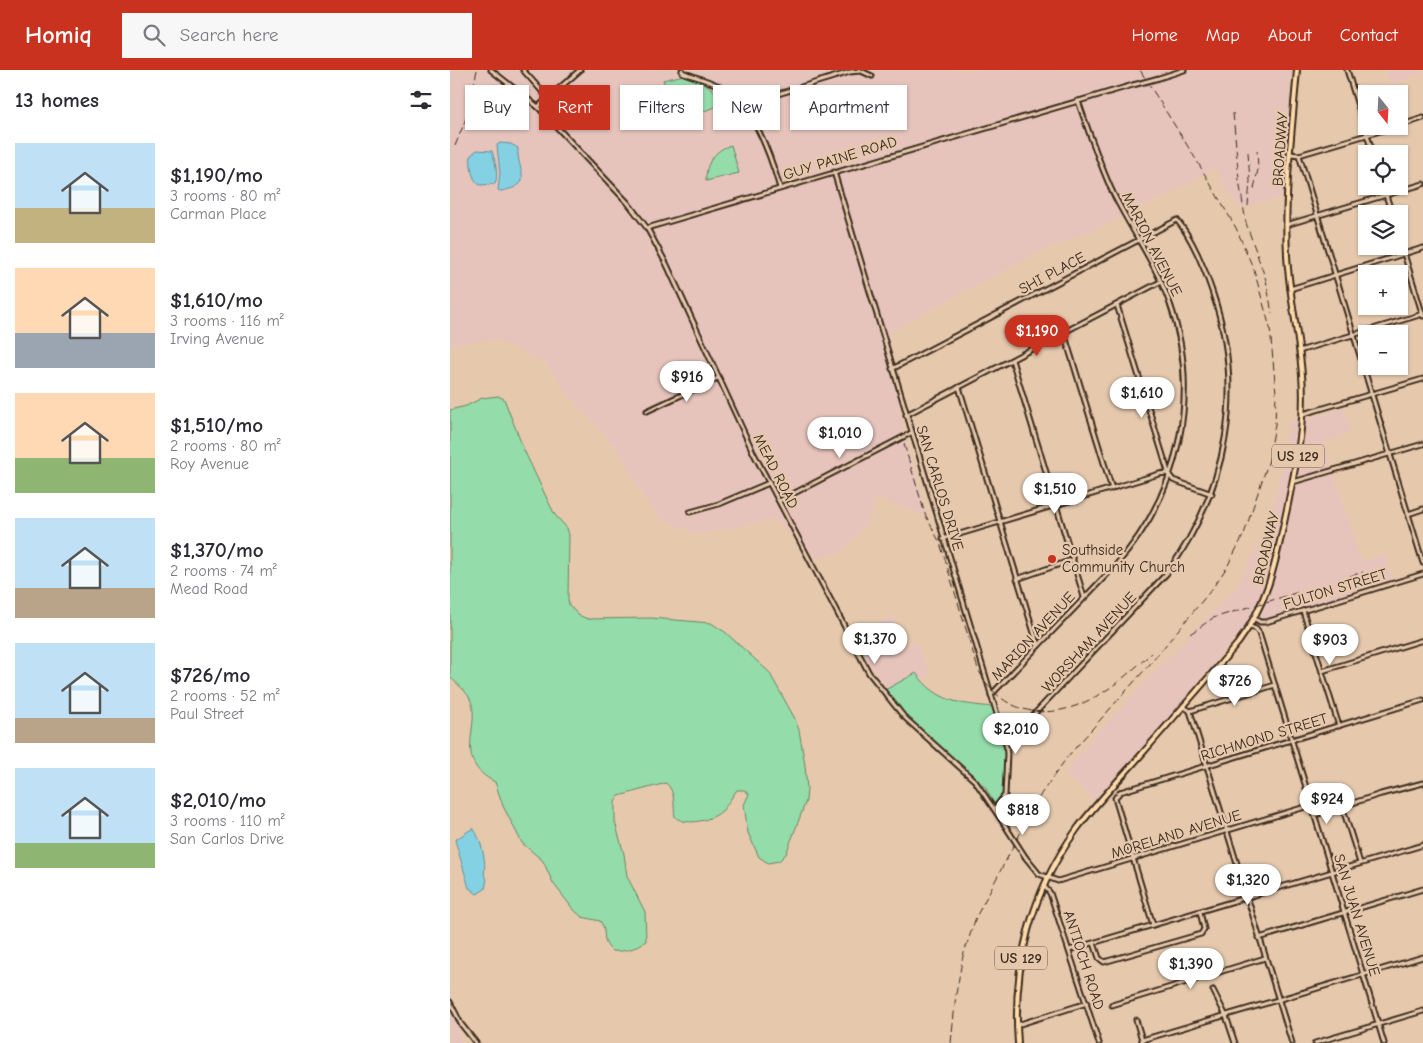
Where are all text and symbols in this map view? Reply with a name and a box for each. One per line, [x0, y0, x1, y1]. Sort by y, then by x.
search box [122, 13, 472, 58]
text: Homiq [25, 21, 92, 49]
icon: search [140, 21, 168, 49]
text: Search here [180, 24, 279, 46]
text: Home [1131, 25, 1178, 46]
text: Map [1206, 25, 1240, 46]
text: About [1268, 25, 1312, 46]
text: Contact [1340, 25, 1398, 46]
chip: Buy [465, 85, 529, 130]
chip: Rent [539, 85, 610, 130]
chip: Filters [620, 85, 703, 130]
chip: New [713, 85, 780, 130]
chip: Apartment [790, 85, 907, 130]
north arrow [1358, 85, 1408, 135]
map controls [1358, 85, 1408, 375]
icon: filters [407, 86, 435, 114]
text: 13 homes [15, 88, 99, 112]
street label: BROADWAY [1268, 111, 1292, 187]
street label: GUY PAINE ROAD [781, 132, 899, 184]
button: locate [1358, 145, 1408, 195]
icon: home [55, 163, 115, 223]
text: $1,190/mo [170, 163, 263, 187]
text: 3 rooms · 80 m² [170, 187, 280, 205]
street label: MARION AVENUE [1118, 189, 1186, 299]
text: Carman Place [170, 205, 267, 223]
button: layers [1358, 205, 1408, 255]
street label: SHI PLACE [1016, 248, 1088, 298]
button: + [1358, 265, 1408, 315]
icon: home [55, 288, 115, 348]
text: $1,610/mo [170, 288, 263, 312]
text: 3 rooms · 116 m² [170, 312, 284, 330]
pin: $1,190 [996, 314, 1078, 357]
text: $1,190 [1016, 322, 1058, 340]
button: − [1358, 325, 1408, 375]
text: Irving Avenue [170, 330, 264, 348]
pin: $916 [657, 360, 717, 403]
text: $916 [671, 368, 703, 386]
pin: $1,610 [1101, 376, 1183, 419]
text: $1,610 [1121, 384, 1163, 402]
icon: home [55, 413, 115, 473]
text: $1,510/mo [170, 413, 263, 437]
pin: $1,010 [799, 416, 881, 459]
street label: SAN CARLOS DRIVE [912, 423, 968, 553]
text: $1,010 [818, 424, 862, 442]
street label: MEAD ROAD [749, 431, 803, 511]
text: 2 rooms · 80 m² [170, 437, 281, 455]
road number: US 129 [1272, 444, 1324, 468]
text: Roy Avenue [170, 455, 249, 473]
pin: $1,510 [1014, 472, 1096, 515]
text: $1,510 [1034, 480, 1076, 498]
street label: BROADWAY [1249, 510, 1283, 586]
icon: home [55, 538, 115, 598]
text: $1,370/mo [170, 538, 264, 562]
place label: Southside Community Church [1062, 541, 1185, 576]
marker: Southside Community Church [1046, 553, 1058, 565]
text: 2 rooms · 74 m² [170, 562, 277, 580]
street label: FULTON STREET [1281, 565, 1389, 613]
text: Mead Road [170, 580, 248, 598]
street label: MARION AVENUE [987, 588, 1079, 684]
street label: WORSHAM AVENUE [1038, 588, 1140, 696]
pin: $1,370 [834, 622, 916, 665]
pin: $903 [1300, 624, 1360, 666]
text: $1,370 [853, 630, 897, 648]
text: $903 [1312, 631, 1348, 649]
icon: home [55, 663, 115, 723]
text: $726/mo [170, 663, 250, 687]
pin: $726 [1205, 664, 1265, 707]
text: $726 [1218, 672, 1252, 690]
text: 2 rooms · 52 m² [170, 687, 280, 705]
text: Paul Street [170, 705, 244, 723]
street label: RICHMOND STREET [1198, 709, 1330, 765]
pin: $2,010 [975, 712, 1057, 755]
text: $2,010 [993, 720, 1039, 738]
pin: $924 [1297, 782, 1357, 825]
icon: home [55, 788, 115, 848]
text: $2,010/mo [170, 788, 266, 812]
text: $924 [1311, 790, 1344, 808]
pin: $818 [993, 794, 1053, 836]
text: $818 [1007, 801, 1039, 819]
street label: MORELAND AVENUE [1109, 806, 1243, 862]
text: 3 rooms · 110 m² [170, 812, 285, 830]
text: San Carlos Drive [170, 830, 284, 848]
street label: SAN JUAN AVENUE [1330, 852, 1384, 978]
pin: $1,320 [1207, 864, 1289, 906]
text: $1,320 [1226, 871, 1270, 889]
street label: ANTIOCH ROAD [1059, 908, 1109, 1012]
road number: US 129 [995, 946, 1047, 970]
pin: $1,390 [1150, 948, 1232, 990]
text: $1,390 [1169, 955, 1213, 973]

